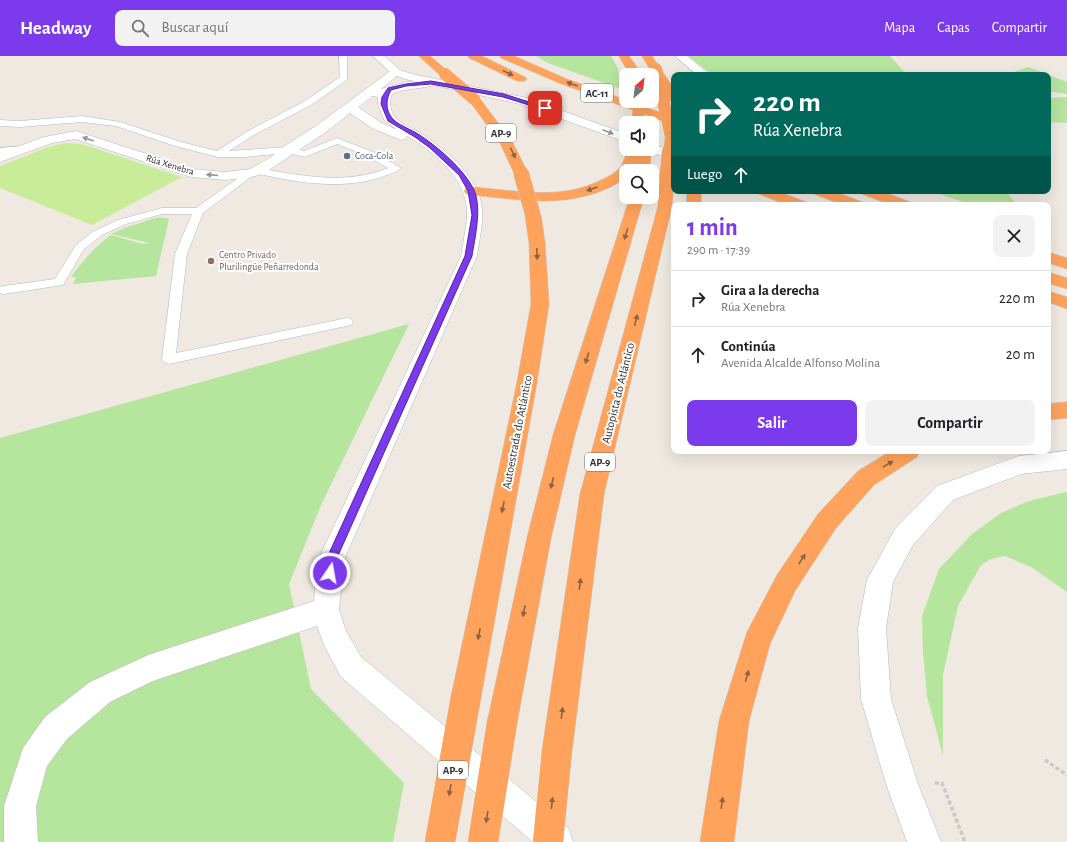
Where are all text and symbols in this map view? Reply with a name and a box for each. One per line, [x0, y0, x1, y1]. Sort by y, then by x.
search box [115, 10, 395, 46]
icon: search [129, 17, 151, 39]
text: Headway [20, 19, 91, 38]
text: Buscar aquí [161, 20, 228, 35]
text: Mapa [884, 21, 915, 35]
text: Capas [937, 21, 970, 35]
text: Compartir [992, 21, 1047, 35]
north arrow [619, 68, 659, 108]
map controls [619, 68, 659, 204]
one-way arrow [502, 70, 514, 76]
one-way arrow [565, 80, 577, 86]
road number: AC-11 [581, 84, 613, 102]
icon: right [687, 88, 739, 140]
text: 220 m [753, 89, 821, 117]
pin [528, 91, 562, 125]
icon: arrive [534, 97, 556, 119]
button: sound [619, 116, 659, 156]
text: Rúa Xenebra [753, 122, 842, 140]
road number: AP-9 [486, 124, 516, 142]
one-way arrow [602, 129, 614, 135]
one-way arrow [81, 136, 93, 142]
one-way arrow [510, 147, 516, 159]
marker: Coca-Cola [342, 151, 352, 161]
place label: Coca-Cola [355, 151, 394, 161]
street label: Rúa Xenebra [145, 153, 196, 177]
button: search [619, 164, 659, 204]
icon: ahead [730, 164, 752, 186]
text: Luego [687, 167, 722, 182]
one-way arrow [206, 171, 218, 178]
one-way arrow [585, 186, 597, 192]
button: close [993, 215, 1035, 257]
text: 1 min [687, 216, 738, 240]
one-way arrow [623, 229, 629, 241]
text: 290 m · 17:39 [687, 244, 750, 257]
one-way arrow [534, 248, 541, 260]
place label: Centro Privado Plurilingüe Peñarredonda [219, 250, 319, 272]
marker: Centro Privado Plurilingüe Peñarredonda [206, 256, 216, 266]
text: Gira a la derecha [721, 283, 820, 298]
icon: right [687, 288, 709, 310]
text: 220 m [999, 291, 1035, 306]
text: Rúa Xenebra [721, 301, 785, 314]
one-way arrow [633, 314, 639, 326]
text: Continúa [721, 339, 776, 354]
street label: Autopista do Atlántico [600, 341, 636, 445]
icon: ahead [687, 344, 709, 366]
text: 20 m [1006, 347, 1035, 362]
one-way arrow [584, 353, 590, 365]
text: Avenida Alcalde Alfonso Molina [721, 357, 880, 370]
street label: Autoestrada do Atlántico [500, 374, 534, 490]
button: Salir [687, 400, 857, 446]
button: Compartir [865, 400, 1035, 446]
road number: AP-9 [585, 453, 615, 471]
one-way arrow [883, 460, 893, 468]
one-way arrow [548, 477, 554, 490]
one-way arrow [500, 501, 506, 513]
position arrow [309, 552, 351, 594]
one-way arrow [798, 554, 806, 564]
one-way arrow [577, 578, 583, 590]
one-way arrow [521, 604, 527, 617]
one-way arrow [475, 628, 481, 641]
one-way arrow [744, 670, 750, 682]
one-way arrow [559, 707, 566, 719]
road number: AP-9 [438, 761, 468, 779]
one-way arrow [446, 784, 452, 797]
one-way arrow [549, 797, 555, 809]
one-way arrow [719, 797, 725, 809]
one-way arrow [484, 811, 490, 823]

